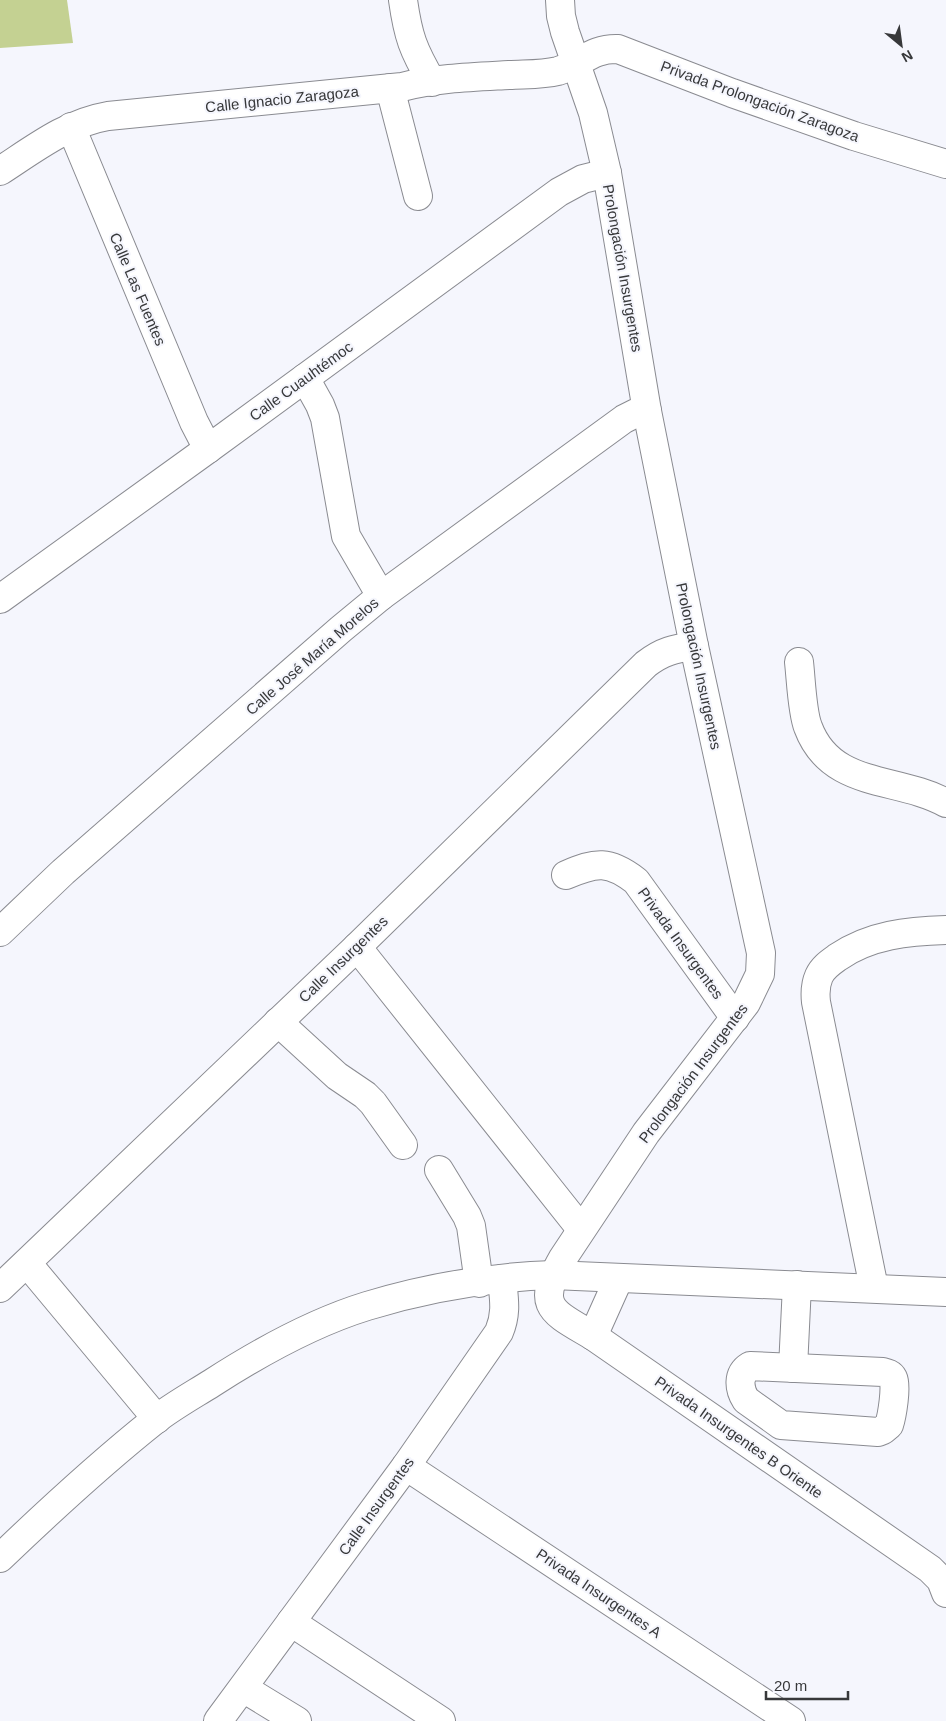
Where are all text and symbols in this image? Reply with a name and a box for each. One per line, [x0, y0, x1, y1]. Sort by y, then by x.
north arrow [876, 20, 926, 70]
text: N [899, 47, 916, 66]
street label: Privada Prolongación Zaragoza [658, 57, 862, 145]
street label: Calle Ignacio Zaragoza [204, 82, 360, 116]
street label: Prolongación Insurgentes [600, 183, 646, 353]
street label: Calle Las Fuentes [107, 230, 169, 348]
street label: Calle Cuauhtémoc [246, 338, 356, 424]
street label: Prolongación Insurgentes [673, 581, 725, 751]
street label: Calle José María Morelos [242, 594, 382, 718]
street label: Privada Insurgentes [635, 884, 727, 1002]
street label: Calle Insurgentes [295, 912, 391, 1006]
street label: Prolongación Insurgentes [635, 1000, 751, 1146]
street label: Privada Insurgentes B Oriente [652, 1372, 826, 1502]
street label: Calle Insurgentes [335, 1454, 417, 1558]
street label: Privada Insurgentes A [533, 1545, 665, 1641]
scale bar [766, 1668, 848, 1700]
text: 20 m [774, 1677, 807, 1694]

